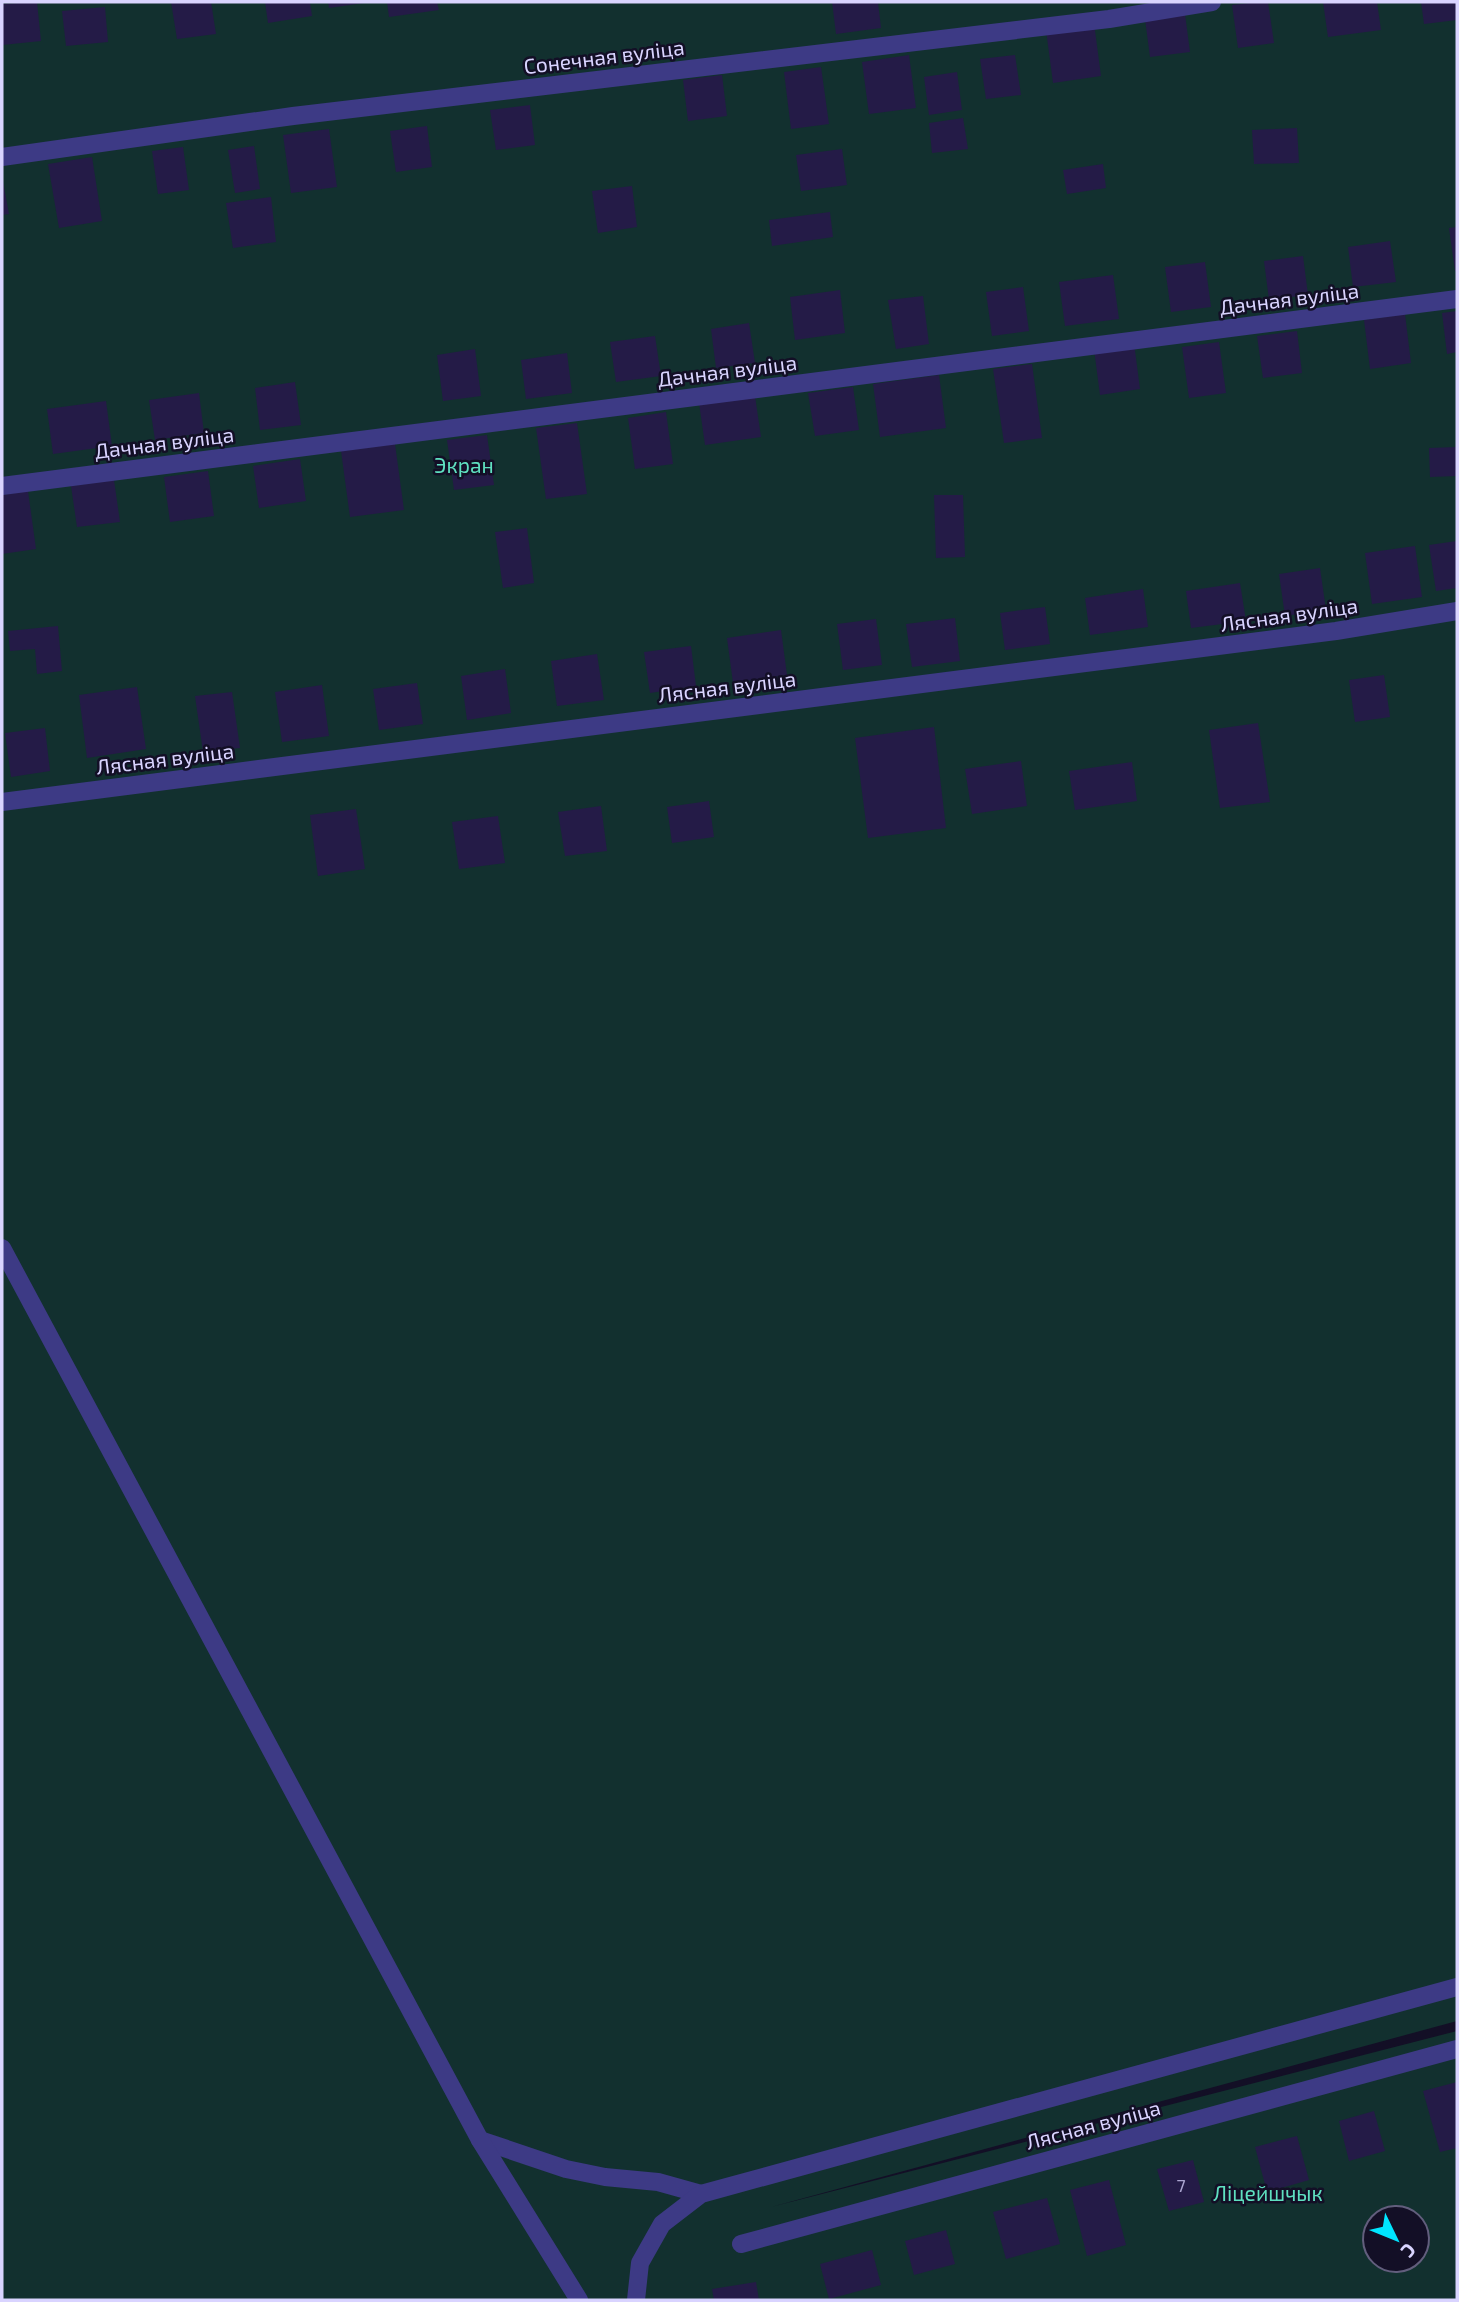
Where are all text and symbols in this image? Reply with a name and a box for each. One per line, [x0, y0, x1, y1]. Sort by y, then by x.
street label: Сонечная вуліца [522, 34, 686, 79]
street label: Дачная вуліца [1218, 277, 1360, 320]
street label: Дачная вуліца [656, 349, 798, 392]
street label: Дачная вуліца [93, 421, 235, 464]
park label: Экран [434, 452, 494, 477]
street label: Лясная вуліца [1219, 592, 1359, 637]
street label: Лясная вуліца [657, 665, 797, 708]
street label: Лясная вуліца [95, 737, 235, 780]
street label: Лясная вуліца [1023, 2094, 1163, 2155]
house number: 7 [1176, 2174, 1186, 2196]
park label: Ліцейшчык [1213, 2180, 1323, 2205]
north arrow [1361, 2204, 1431, 2274]
text: С [1397, 2239, 1421, 2263]

